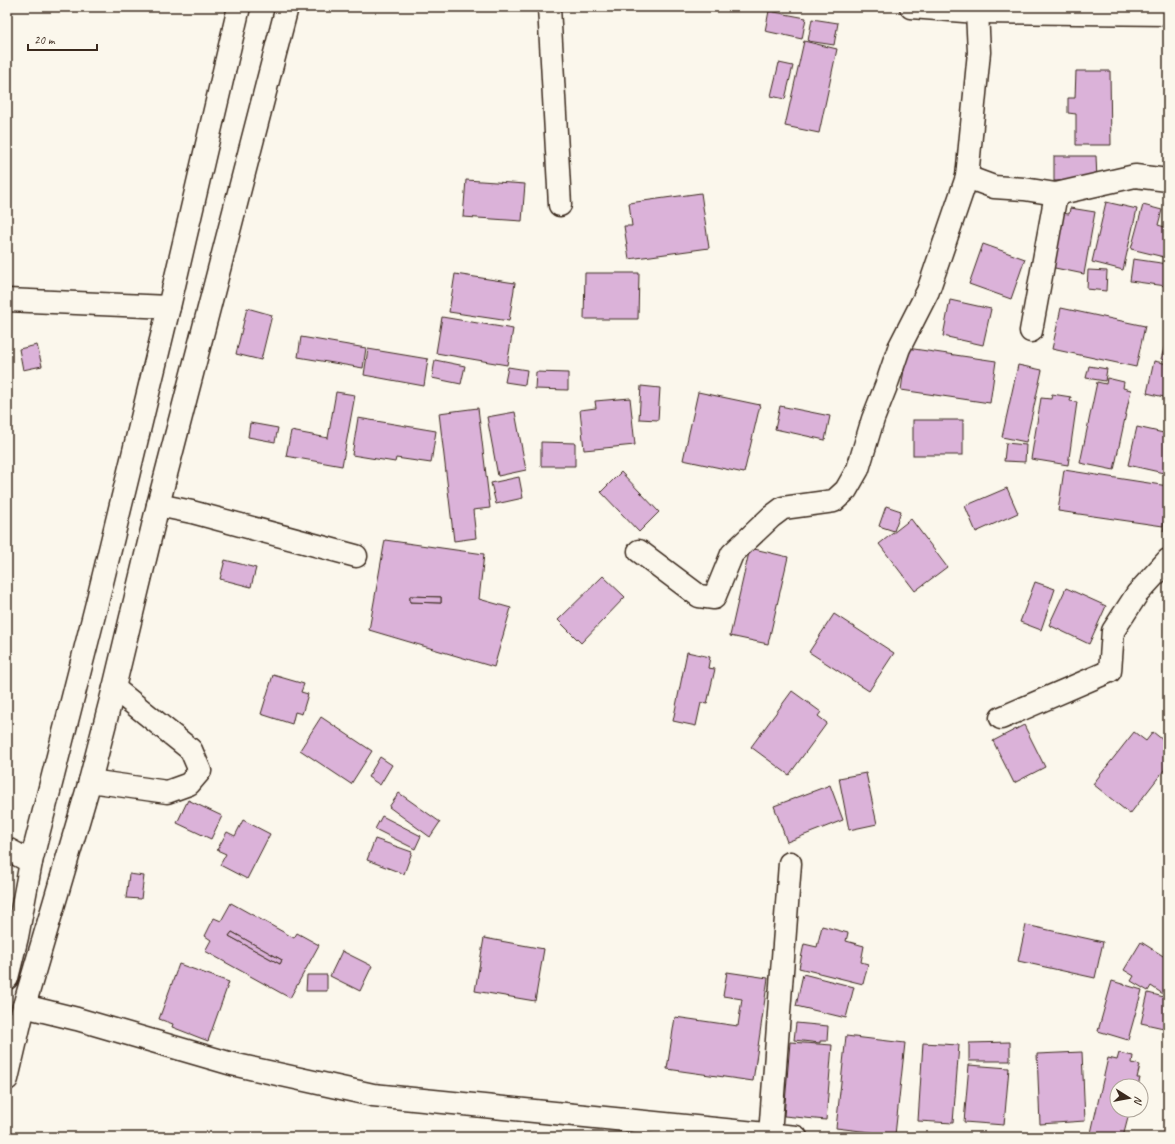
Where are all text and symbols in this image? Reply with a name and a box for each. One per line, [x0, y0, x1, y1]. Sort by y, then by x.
scale bar [28, 26, 97, 52]
text: 20 m [34, 32, 56, 48]
north arrow [1109, 1078, 1149, 1118]
text: N [1131, 1095, 1146, 1107]

